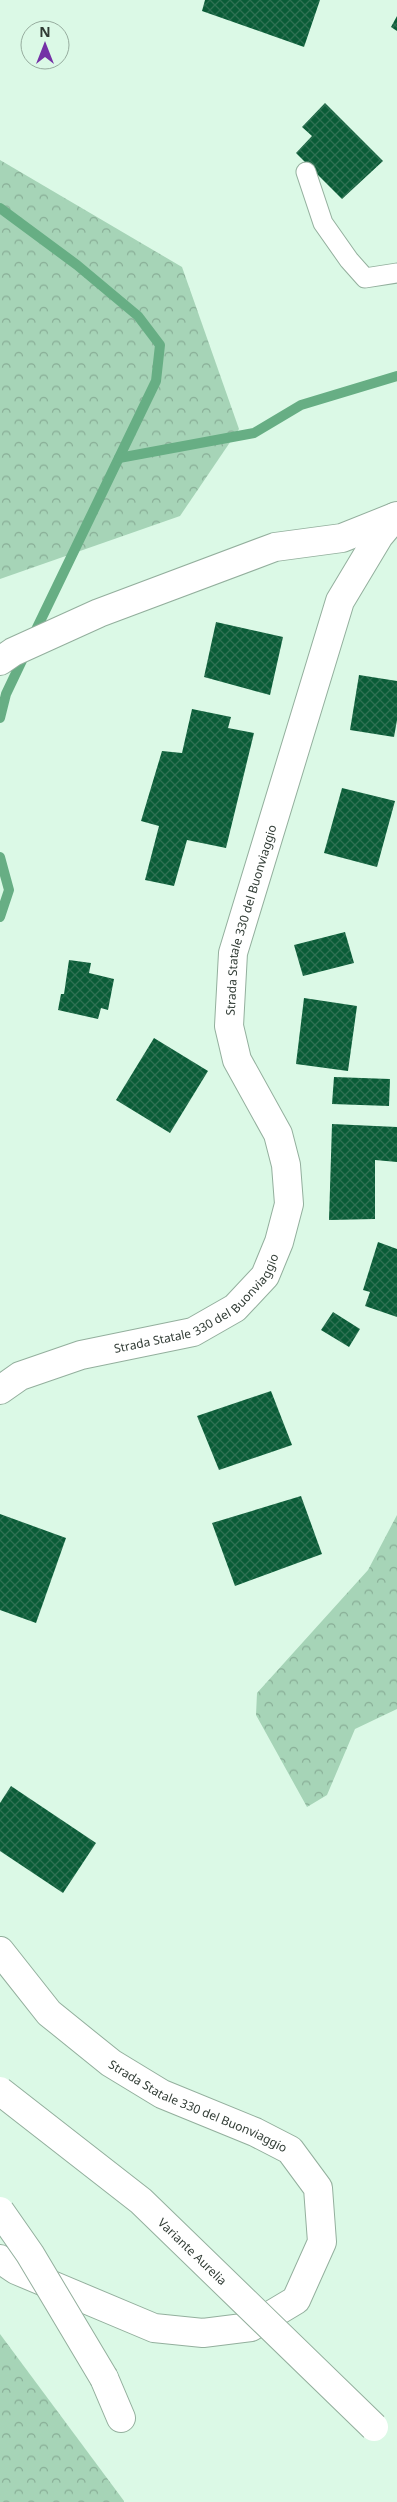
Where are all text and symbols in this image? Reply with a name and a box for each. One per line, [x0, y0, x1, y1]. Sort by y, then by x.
north arrow [20, 20, 70, 70]
text: N [39, 22, 51, 41]
street label: Strada Statale 330 del Buonviaggio [221, 822, 280, 1016]
street label: Strada Statale 330 del Buonviaggio [112, 1251, 282, 1357]
street label: Strada Statale 330 del Buonviaggio [106, 2055, 290, 2156]
street label: Variante Aurelia [155, 2214, 231, 2289]

